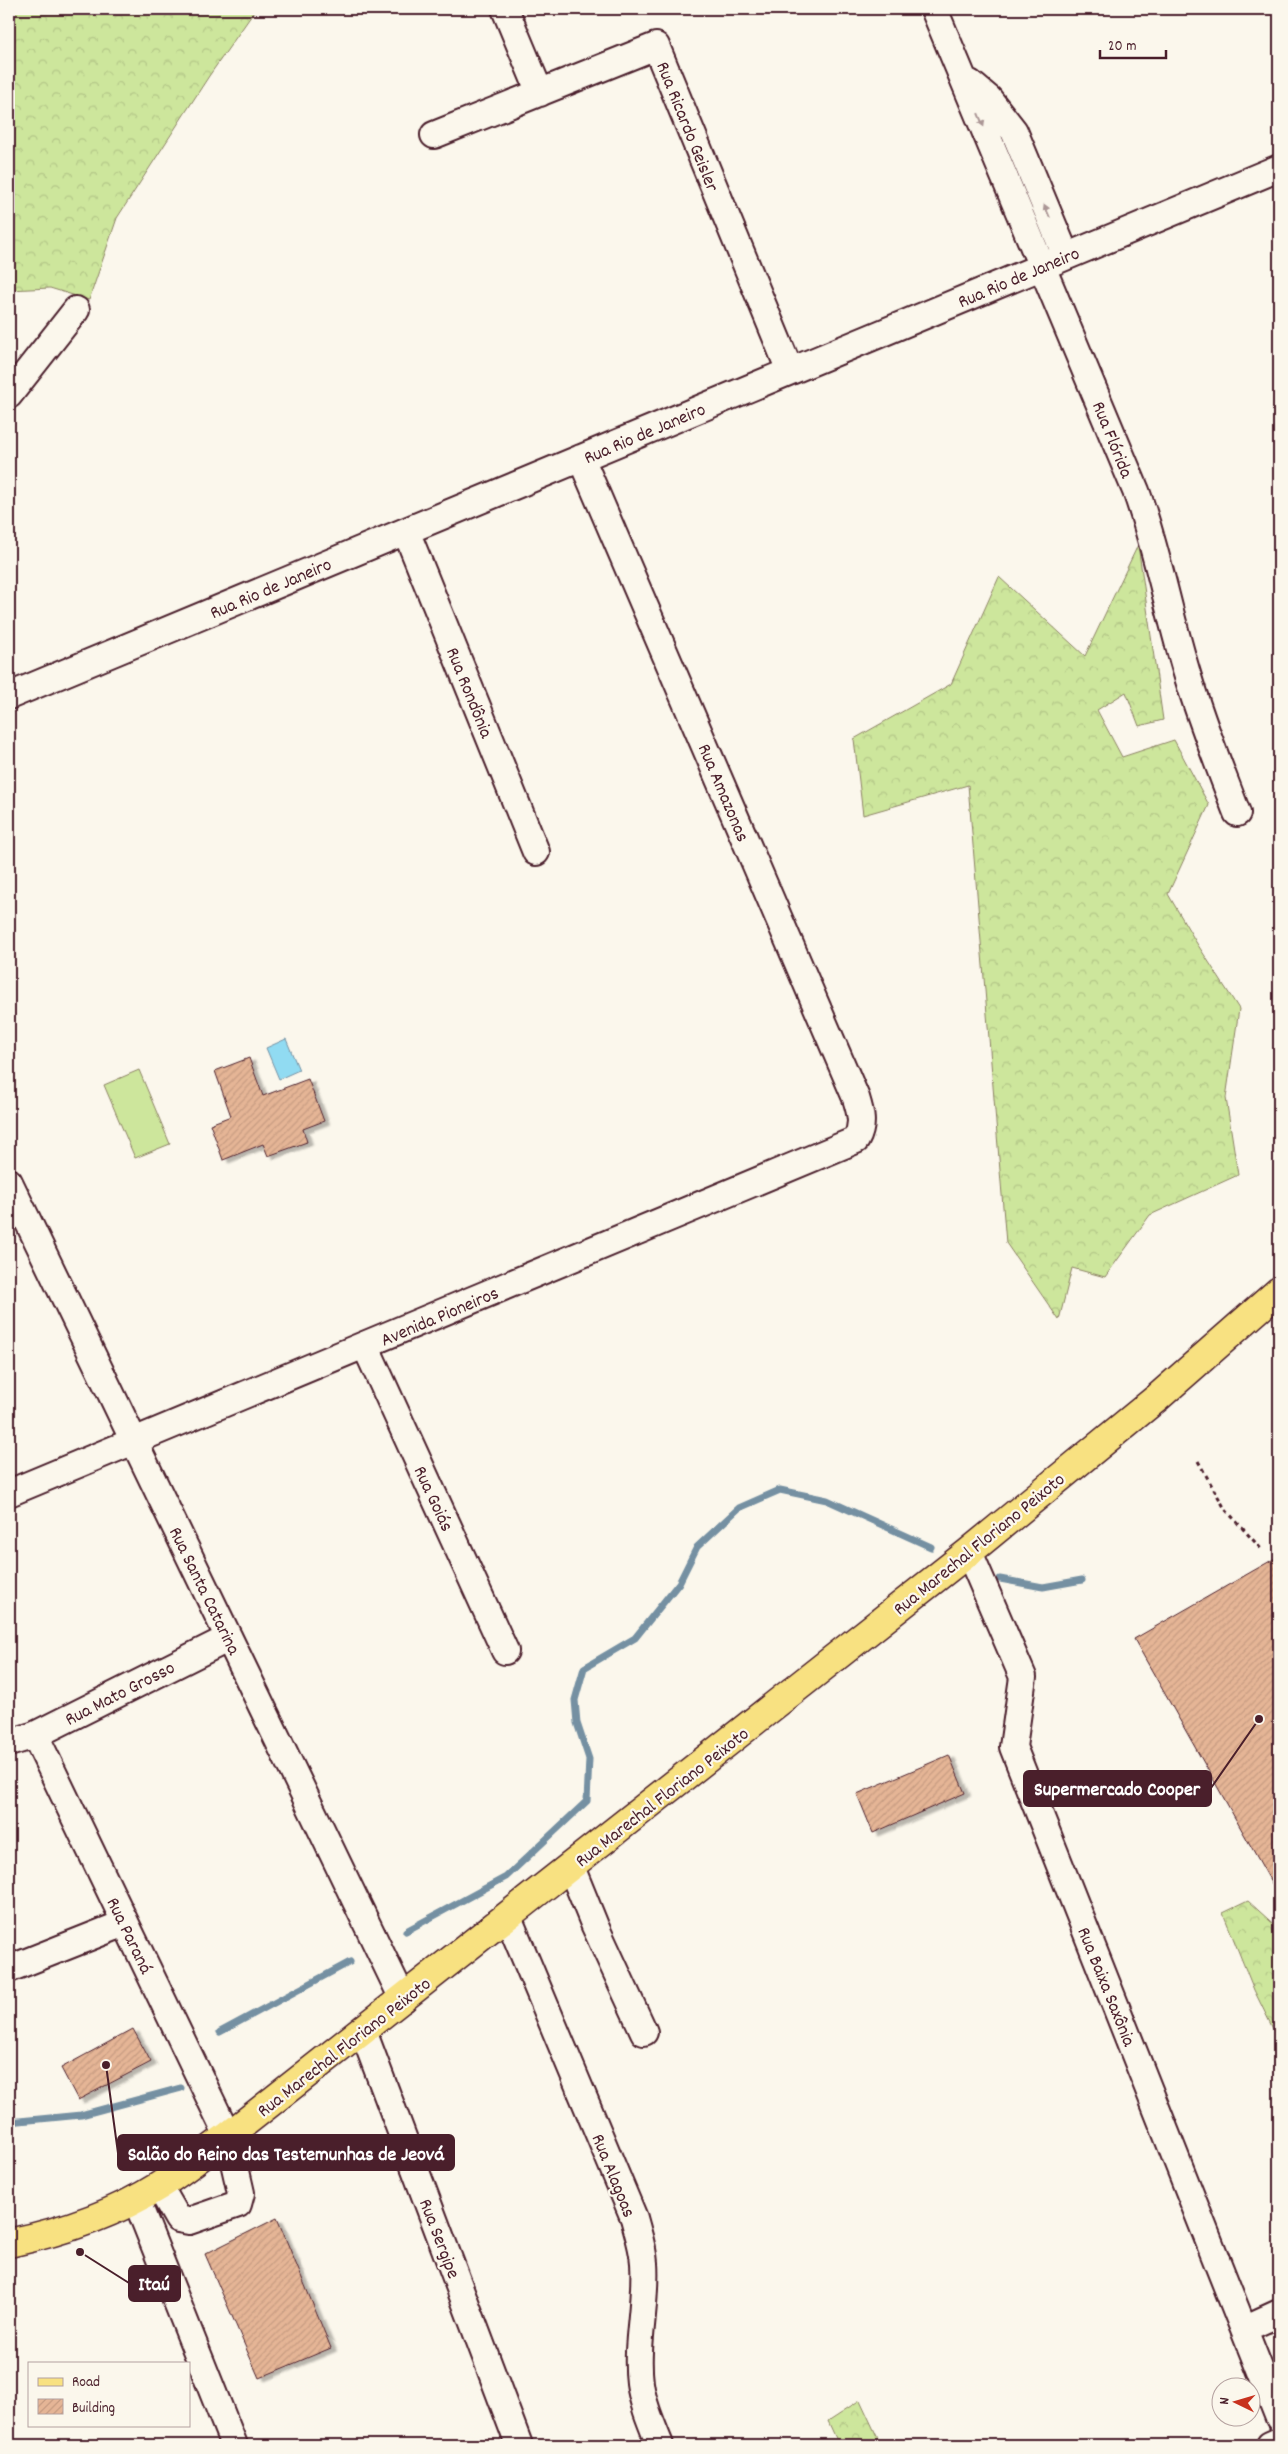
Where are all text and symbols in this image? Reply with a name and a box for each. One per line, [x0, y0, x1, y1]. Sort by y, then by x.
scale bar [1100, 28, 1167, 60]
text: 20 m [1108, 36, 1136, 58]
street label: Rua Ricardo Geisler [647, 58, 724, 196]
one-way arrow [978, 113, 986, 127]
one-way arrow [1043, 204, 1051, 219]
street label: Rua Rio de Janeiro [954, 241, 1084, 317]
street label: Rua Rio de Janeiro [580, 397, 710, 473]
street label: Rua Flórida [1083, 398, 1139, 484]
street label: Rua Rio de Janeiro [206, 552, 336, 628]
street label: Rua Rondônia [437, 644, 499, 744]
street label: Rua Amazonas [689, 740, 755, 847]
street label: Avenida Pioneiros [377, 1281, 504, 1355]
street label: Rua Goiás [405, 1462, 459, 1537]
street label: Rua Marechal Floriano Peixoto [888, 1468, 1072, 1624]
street label: Rua Santa Catarina [160, 1523, 246, 1661]
street label: Rua Mato Grosso [61, 1656, 180, 1734]
street label: Rua Marechal Floriano Peixoto [570, 1722, 756, 1875]
callout: Supermercado Cooper [1024, 1771, 1211, 1806]
text: Supermercado Cooper [1034, 1777, 1201, 1805]
street label: Rua Paraná [98, 1894, 158, 1980]
street label: Rua Baixa Saxônia [1069, 1924, 1141, 2052]
street label: Rua Marechal Floriano Peixoto [252, 1972, 438, 2125]
street label: Rua Alagoas [583, 2130, 641, 2222]
callout: Salão do Reino das Testemunhas de Jeová [118, 2135, 454, 2170]
text: Salão do Reino das Testemunhas de Jeová [128, 2142, 445, 2170]
street label: Rua Sergipe [410, 2195, 465, 2283]
callout: Itaú [129, 2266, 180, 2301]
text: Itaú [138, 2272, 170, 2300]
legend [28, 2362, 190, 2426]
text: Road [72, 2372, 100, 2394]
north arrow [1210, 2376, 1260, 2426]
text: N [1215, 2397, 1235, 2405]
text: Building [72, 2398, 115, 2420]

